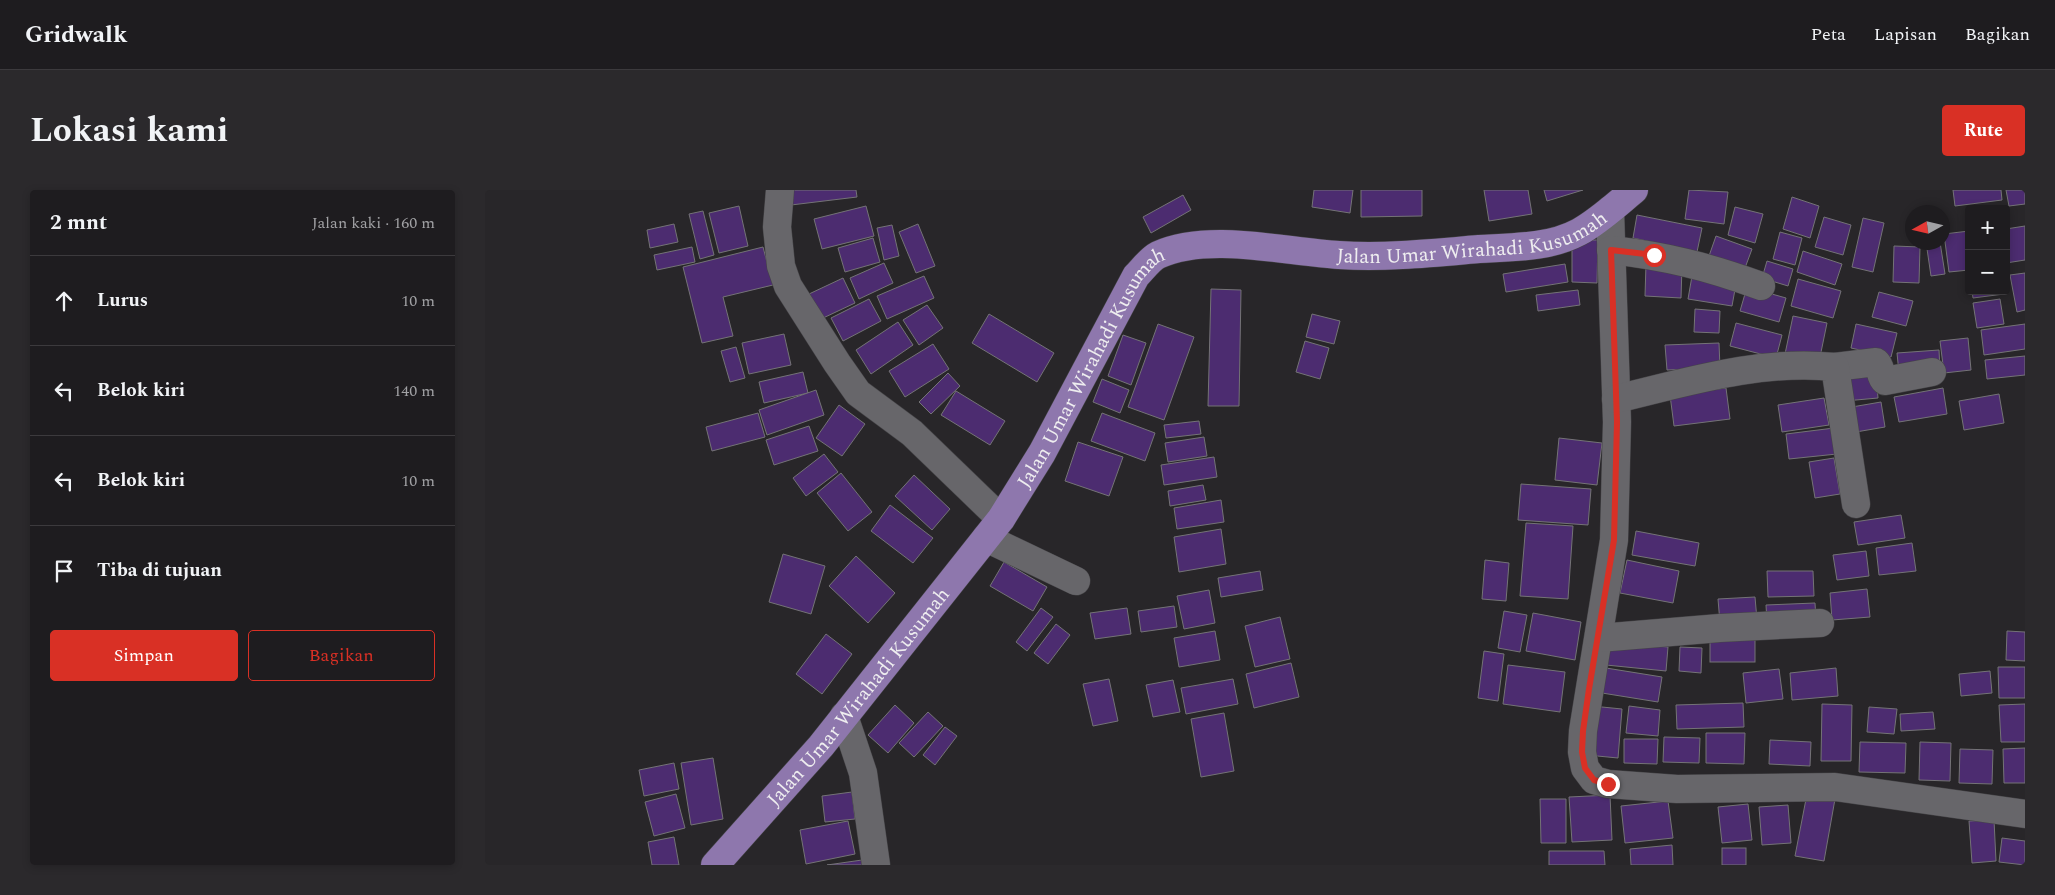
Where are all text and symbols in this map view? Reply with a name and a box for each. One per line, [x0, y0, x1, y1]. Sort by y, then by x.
text: Gridwalk [25, 17, 127, 53]
text: Peta [1811, 21, 1846, 48]
text: Lapisan [1874, 21, 1937, 48]
text: Bagikan [1965, 21, 2030, 48]
text: Lokasi kami [30, 104, 229, 157]
button: Rute [1942, 105, 2025, 156]
street label: Jalan Umar Wirahadi Kusumah [1336, 204, 1614, 272]
north arrow [1905, 205, 1950, 250]
map controls [1965, 205, 2010, 295]
button: + [1965, 205, 2010, 250]
text: 2 mnt [50, 207, 107, 239]
text: Jalan kaki · 160 m [312, 211, 435, 235]
street label: Jalan Umar Wirahadi Kusumah [1010, 240, 1170, 494]
route start [1643, 244, 1666, 267]
button: − [1965, 250, 2010, 295]
text: Lurus [97, 286, 148, 315]
icon: ahead [50, 287, 78, 315]
text: 10 m [401, 289, 435, 313]
text: Belok kiri [97, 376, 185, 405]
icon: left [50, 377, 78, 405]
text: 140 m [393, 379, 435, 403]
text: Belok kiri [97, 466, 185, 495]
icon: left [50, 467, 78, 495]
text: 10 m [401, 469, 435, 493]
text: Tiba di tujuan [97, 556, 222, 585]
icon: arrive [50, 557, 78, 585]
street label: Jalan Umar Wirahadi Kusumah [760, 581, 957, 813]
button: Simpan [50, 630, 238, 681]
button: Bagikan [248, 630, 435, 681]
route end [1597, 773, 1620, 796]

